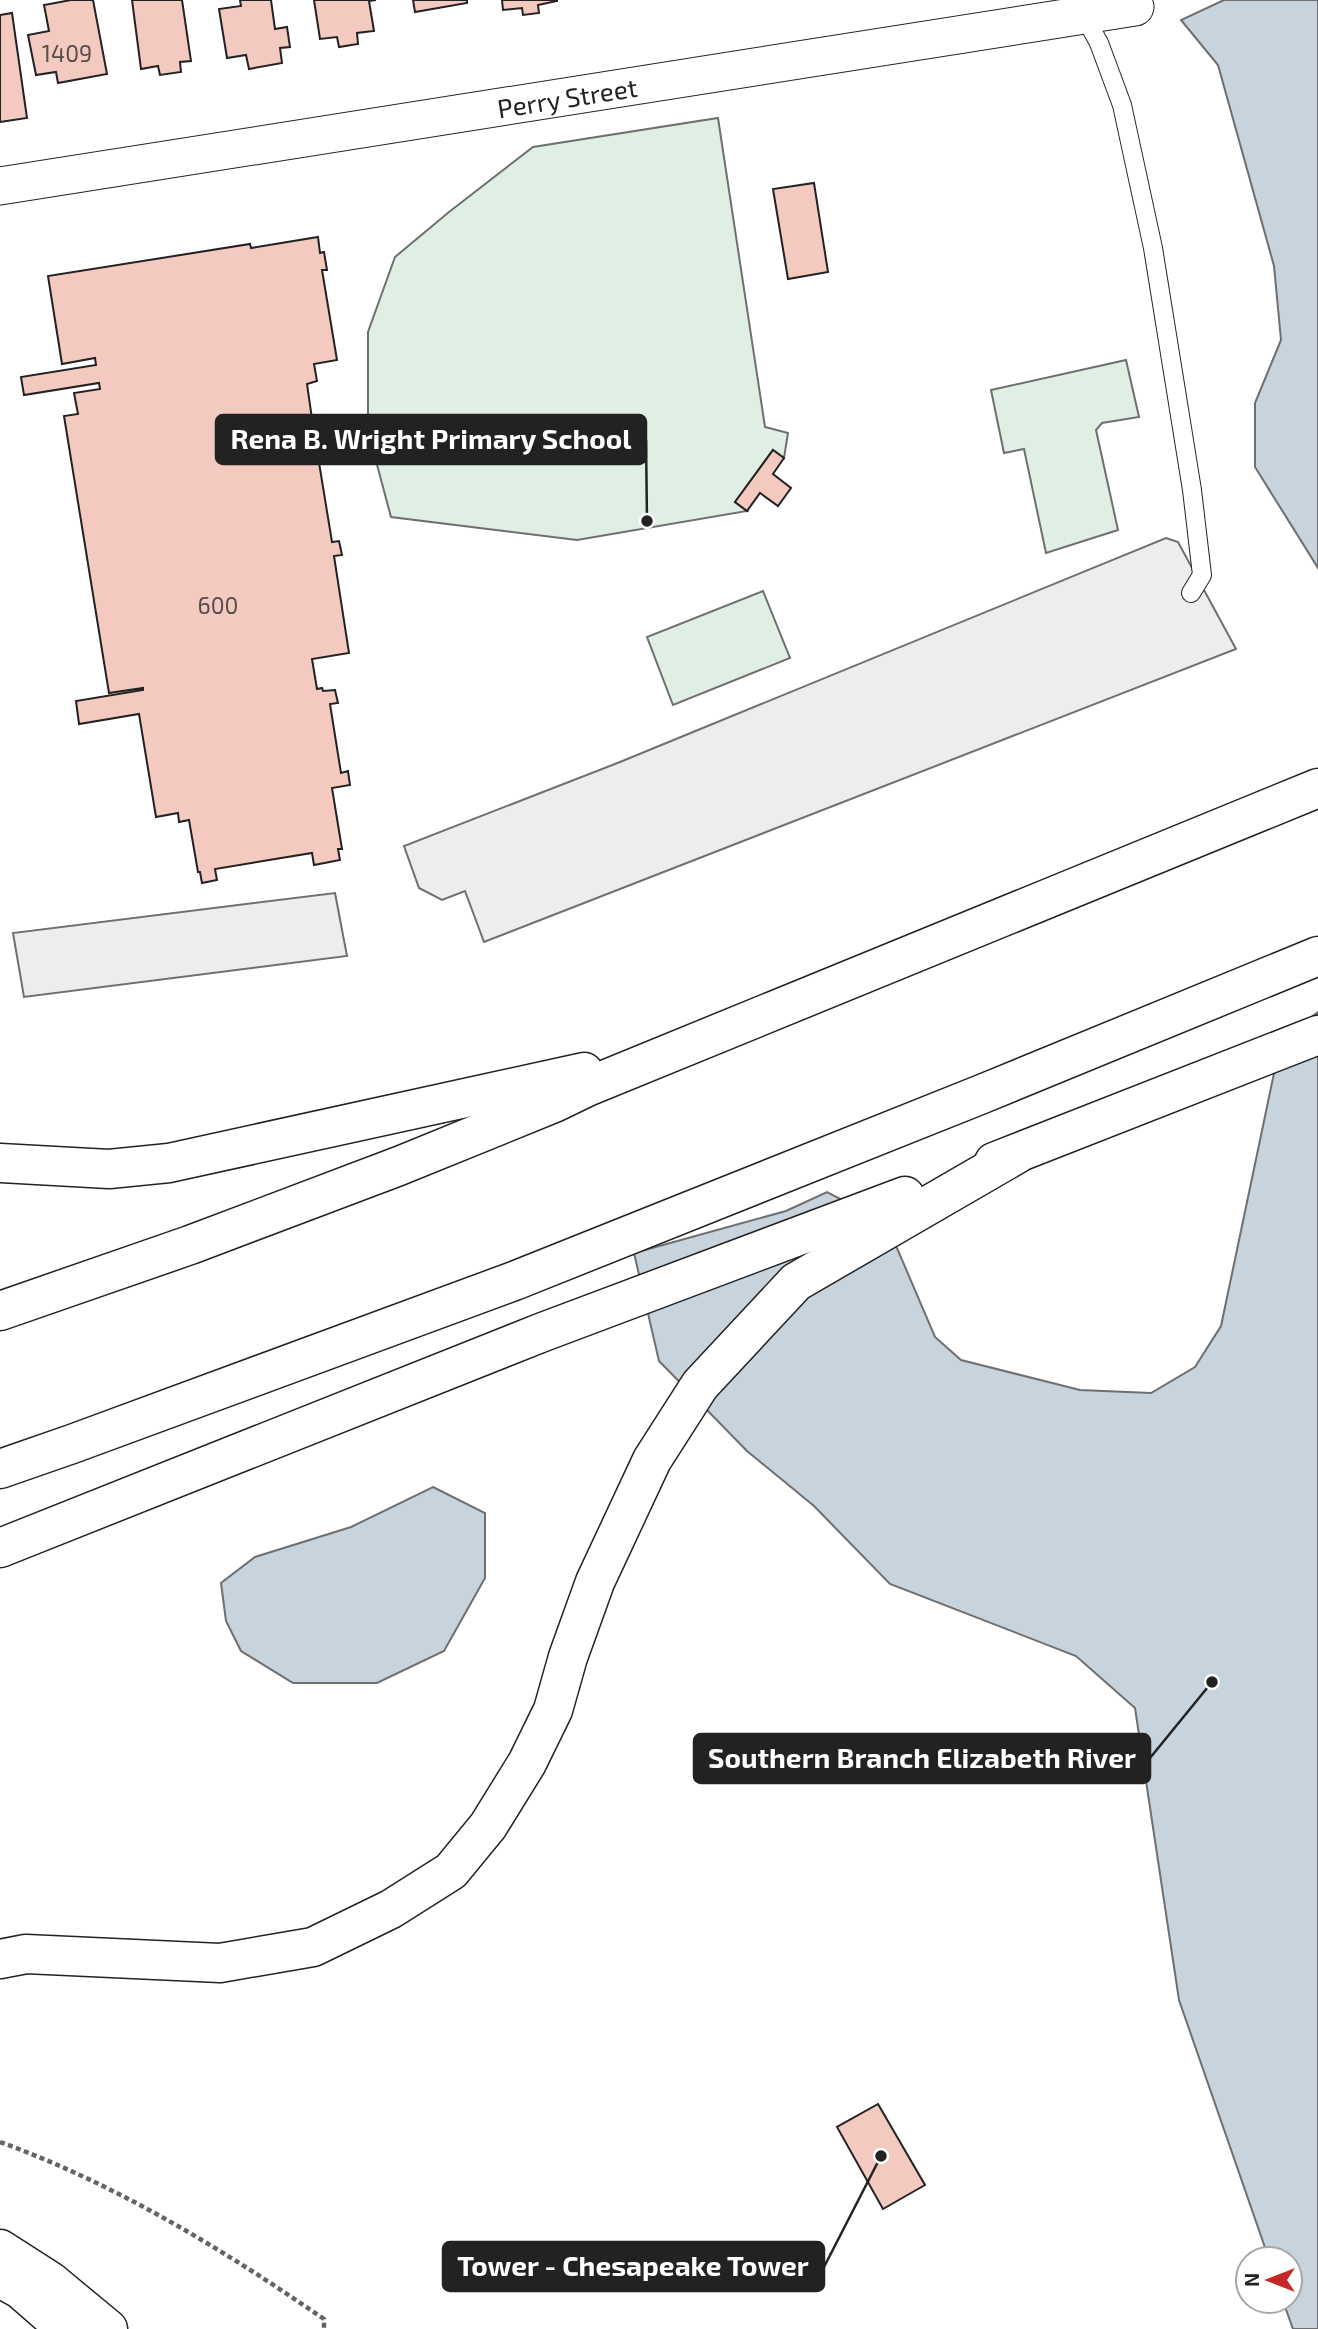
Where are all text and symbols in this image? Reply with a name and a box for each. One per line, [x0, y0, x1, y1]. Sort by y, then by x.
house number: 1409 [42, 39, 92, 67]
street label: Perry Street [495, 70, 639, 123]
callout: Rena B. Wright Primary School [216, 415, 646, 464]
text: Rena B. Wright Primary School [230, 421, 632, 455]
house number: 600 [198, 591, 238, 619]
callout: Southern Branch Elizabeth River [694, 1734, 1150, 1783]
text: Southern Branch Elizabeth River [708, 1740, 1136, 1774]
callout: Tower - Chesapeake Tower [443, 2242, 824, 2291]
north arrow [1234, 2245, 1304, 2315]
text: Tower - Chesapeake Tower [457, 2248, 809, 2282]
text: N [1240, 2273, 1263, 2287]

